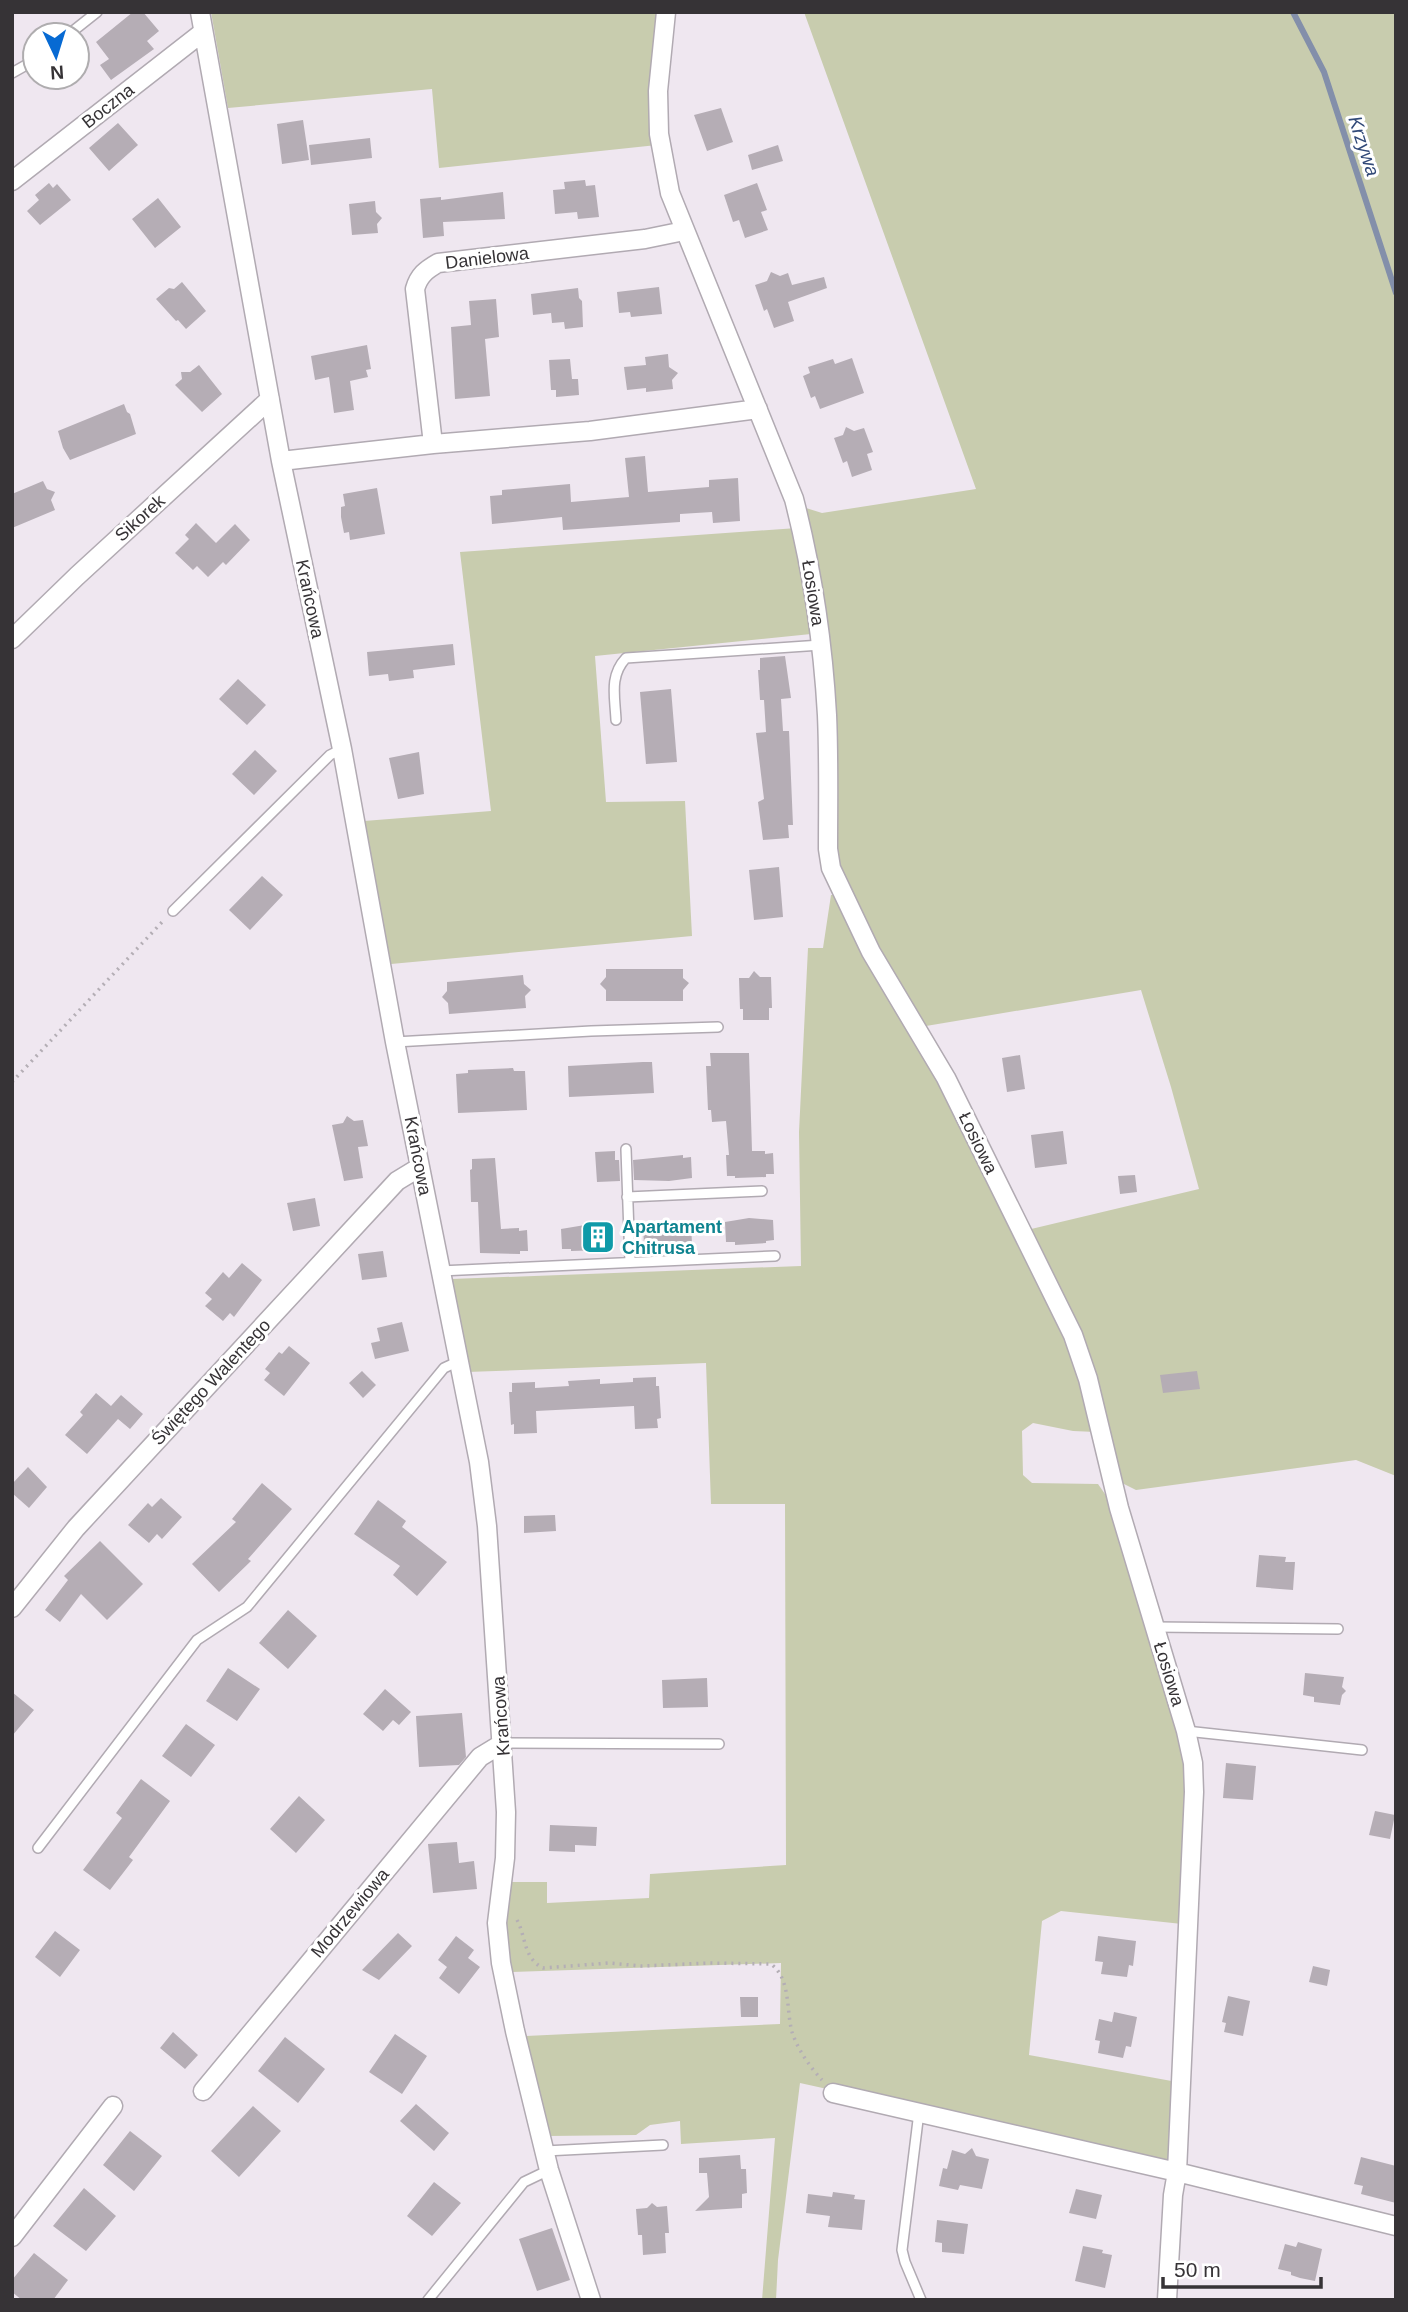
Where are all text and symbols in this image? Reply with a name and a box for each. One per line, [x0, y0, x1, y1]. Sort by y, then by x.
north arrow [21, 21, 91, 91]
text: N [50, 62, 65, 83]
street label: Boczna [78, 79, 139, 132]
water label: Krzywa [1344, 113, 1384, 179]
street label: Danielowa [444, 243, 531, 273]
street label: Sikorek [111, 490, 170, 546]
street label: Krańcowa [292, 558, 328, 641]
street label: Łosiowa [798, 559, 828, 628]
street label: Łosiowa [955, 1109, 1002, 1178]
street label: Krańcowa [401, 1115, 436, 1198]
place label: Apartament Chitrusa [622, 1217, 722, 1258]
building icon: Apartament Chitrusa [579, 1218, 617, 1256]
street label: Świętego Walentego [147, 1314, 274, 1449]
street label: Łosiowa [1150, 1639, 1189, 1709]
street label: Krańcowa [488, 1674, 514, 1757]
street label: Modrzewiowa [307, 1864, 394, 1962]
scale bar [1163, 2246, 1320, 2290]
text: 50 m [1174, 2258, 1221, 2281]

